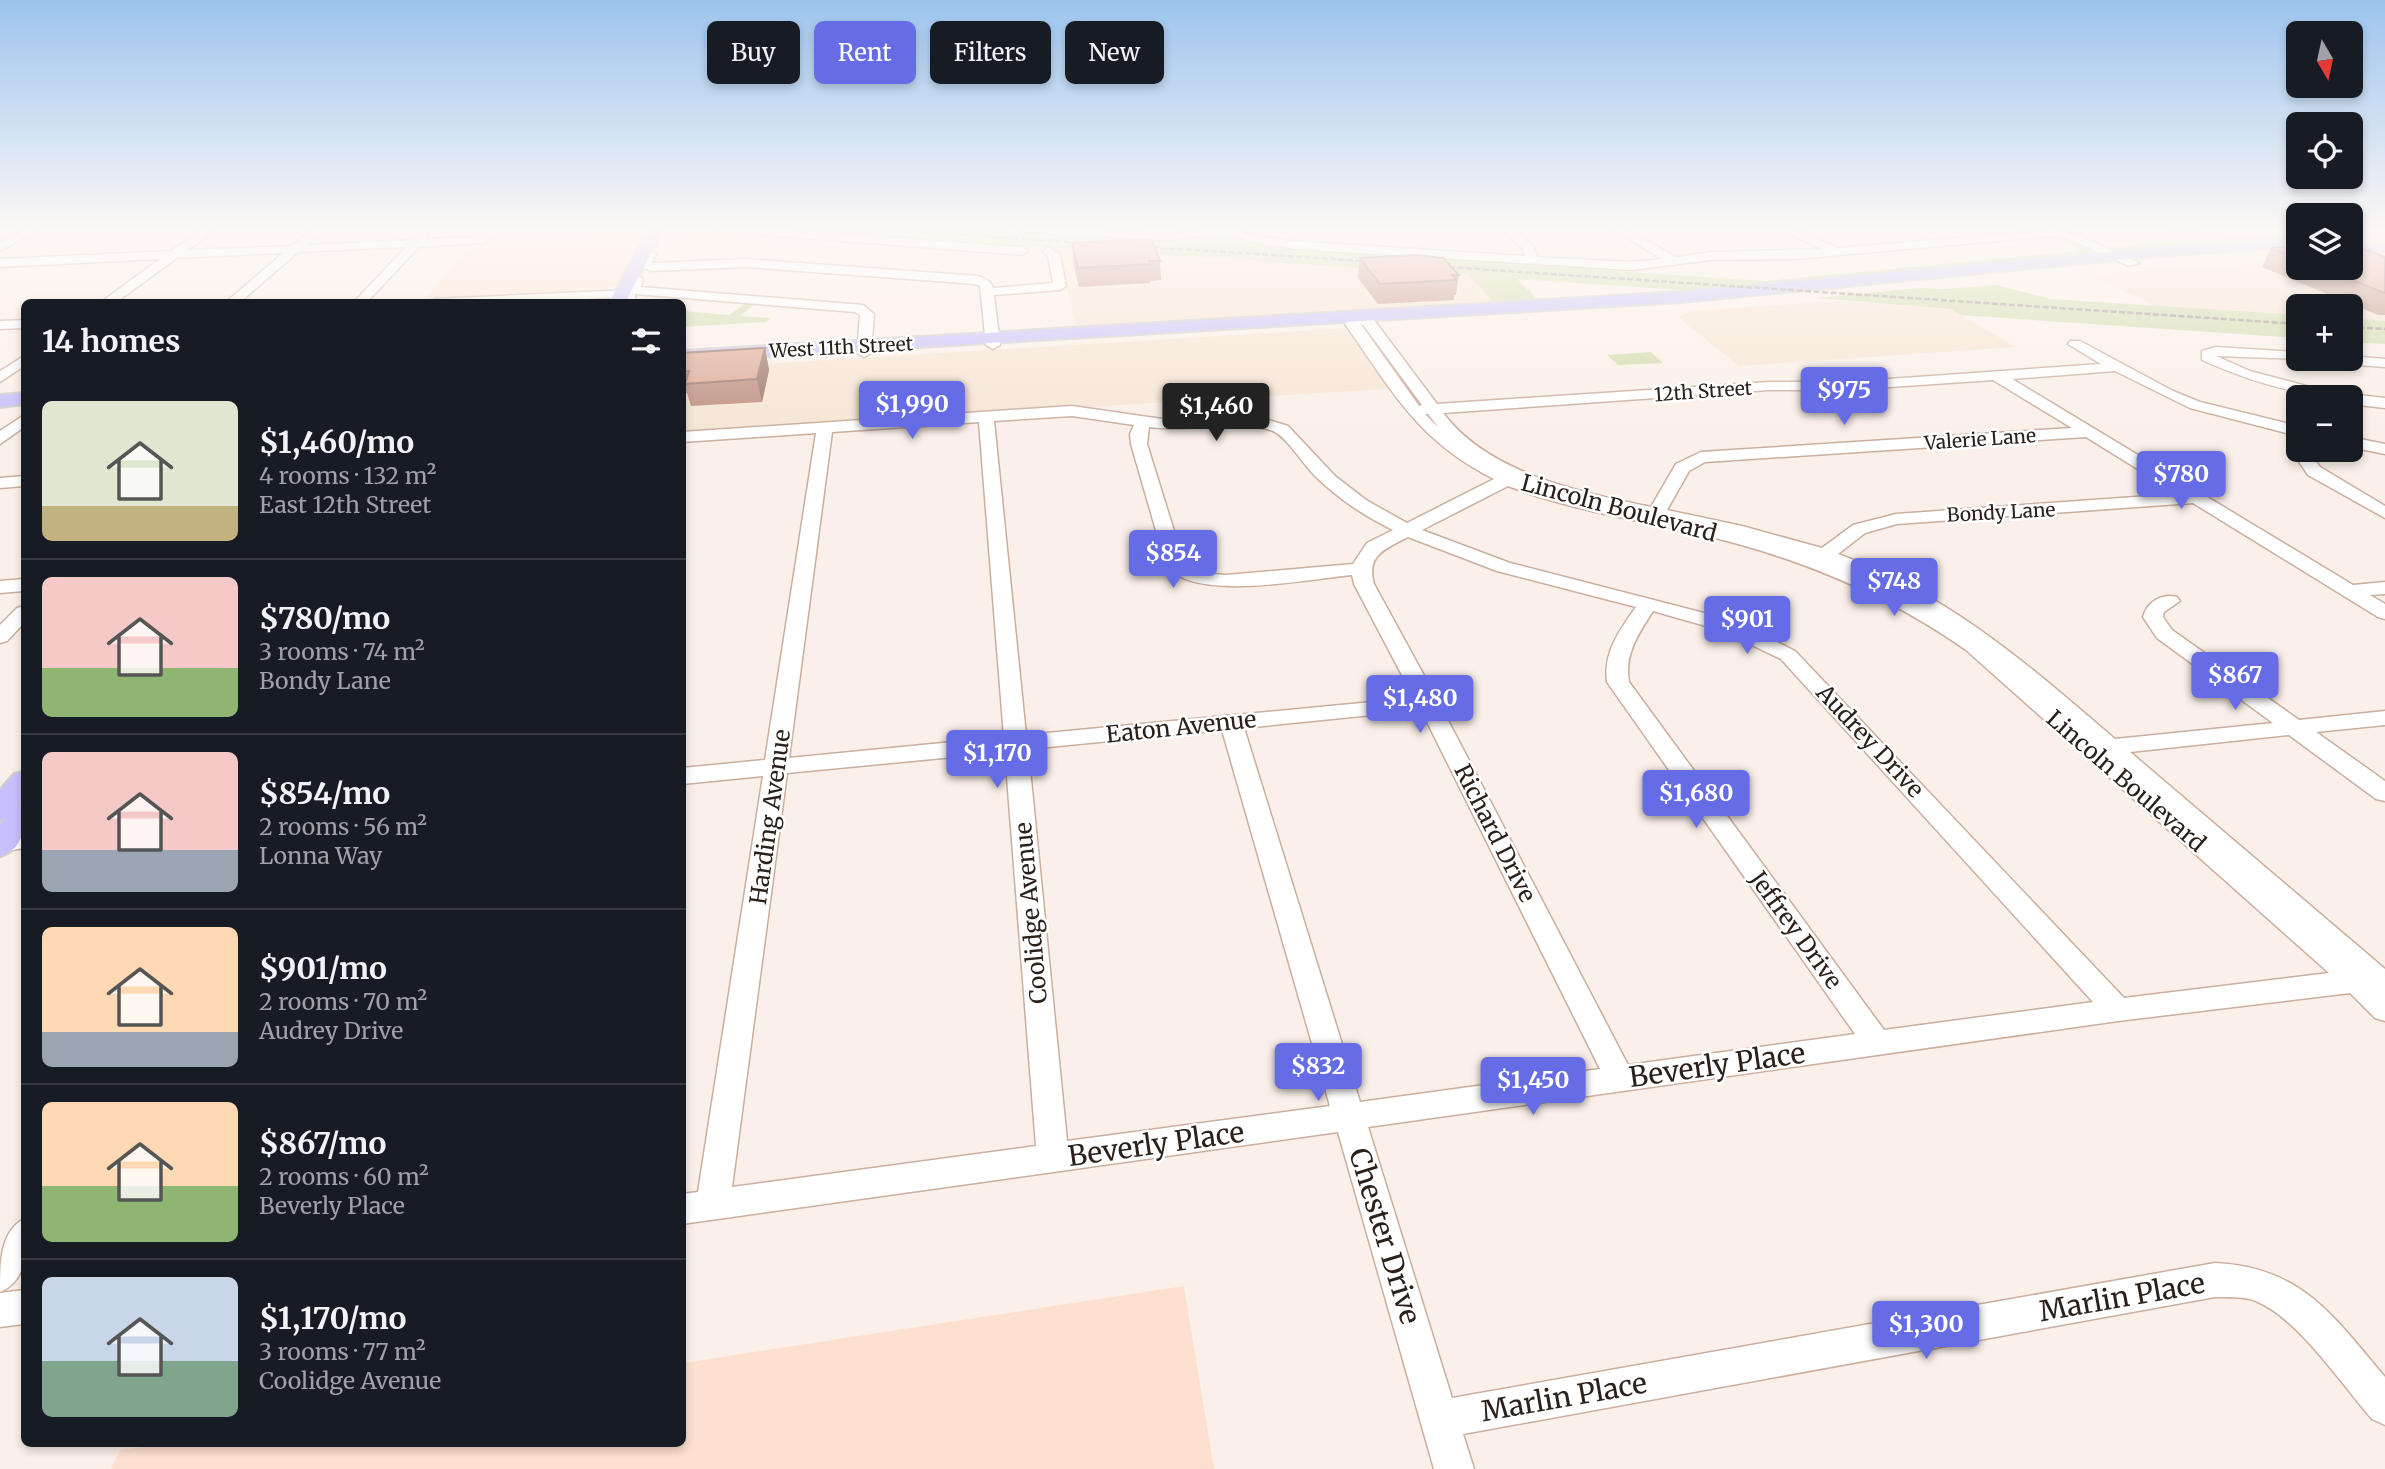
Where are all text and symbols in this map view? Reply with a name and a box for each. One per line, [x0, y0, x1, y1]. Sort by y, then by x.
chip: Buy [707, 21, 800, 84]
chip: Rent [814, 21, 916, 84]
chip: Filters [930, 21, 1051, 84]
chip: New [1065, 21, 1164, 84]
north arrow [2286, 21, 2362, 98]
map controls [2286, 21, 2363, 462]
button: locate [2286, 112, 2363, 189]
button: layers [2286, 203, 2363, 280]
button: + [2286, 294, 2363, 371]
text: 14 homes [42, 322, 180, 360]
icon: filters [627, 322, 665, 360]
street label: West 11th Street [767, 331, 914, 363]
pin: $975 [1803, 368, 1885, 427]
text: $975 [1817, 375, 1871, 404]
street label: 12th Street [1653, 376, 1753, 406]
pin: $1,990 [855, 382, 969, 441]
pin: $1,460 [1159, 384, 1273, 443]
button: − [2286, 385, 2363, 462]
text: $1,990 [875, 389, 949, 418]
text: $1,460 [1178, 391, 1254, 420]
text: $1,460/mo [259, 423, 414, 461]
street label: Valerie Lane [1922, 423, 2037, 455]
icon: home [98, 429, 182, 513]
pin: $780 [2140, 452, 2222, 511]
text: $780 [2153, 459, 2209, 488]
text: 4 rooms · 132 m² [259, 461, 436, 490]
street label: Lincoln Boulevard [1518, 467, 1720, 548]
text: East 12th Street [259, 490, 431, 519]
street label: Bondy Lane [1946, 497, 2056, 527]
pin: $854 [1132, 530, 1214, 590]
text: $854 [1145, 538, 1201, 567]
pin: $748 [1853, 558, 1935, 618]
text: $748 [1867, 566, 1921, 595]
pin: $901 [1706, 596, 1788, 656]
text: $780/mo [259, 599, 390, 637]
text: $901 [1720, 604, 1774, 633]
icon: home [98, 605, 182, 689]
text: 3 rooms · 74 m² [259, 637, 425, 666]
pin: $867 [2194, 652, 2276, 712]
text: $867 [2207, 660, 2263, 689]
text: Bondy Lane [259, 666, 391, 695]
pin: $1,480 [1363, 676, 1477, 735]
street label: Audrey Drive [1810, 677, 1930, 803]
text: $1,480 [1382, 683, 1458, 712]
street label: Eaton Avenue [1104, 704, 1257, 749]
street label: Lincoln Boulevard [2041, 704, 2212, 858]
street label: Harding Avenue [743, 727, 796, 906]
pin: $1,170 [940, 730, 1054, 790]
text: $1,170 [962, 738, 1032, 767]
street label: Richard Drive [1448, 759, 1543, 907]
pin: $1,680 [1639, 770, 1753, 830]
text: $854/mo [259, 774, 390, 812]
text: $1,680 [1659, 778, 1733, 807]
icon: home [98, 780, 182, 864]
text: 2 rooms · 56 m² [259, 812, 427, 841]
street label: Coolidge Avenue [1008, 821, 1053, 1005]
text: Lonna Way [259, 841, 383, 870]
street label: Jeffrey Drive [1743, 864, 1849, 994]
text: $901/mo [259, 949, 387, 987]
icon: home [98, 955, 182, 1039]
text: 2 rooms · 70 m² [259, 987, 427, 1016]
text: Audrey Drive [259, 1016, 403, 1045]
street label: Beverly Place [1627, 1035, 1807, 1095]
pin: $832 [1277, 1044, 1359, 1103]
text: $832 [1291, 1051, 1345, 1080]
pin: $1,450 [1476, 1058, 1590, 1117]
text: $1,450 [1497, 1065, 1569, 1094]
street label: Beverly Place [1066, 1114, 1246, 1174]
text: $867/mo [259, 1124, 386, 1162]
icon: home [98, 1130, 182, 1214]
street label: Chester Drive [1341, 1144, 1429, 1328]
text: 2 rooms · 60 m² [259, 1162, 429, 1191]
text: Beverly Place [259, 1191, 405, 1220]
street label: Marlin Place [2036, 1265, 2208, 1329]
text: $1,170/mo [259, 1299, 407, 1337]
pin: $1,300 [1869, 1302, 1983, 1361]
icon: home [98, 1305, 182, 1389]
text: $1,300 [1888, 1309, 1964, 1338]
text: 3 rooms · 77 m² [259, 1337, 426, 1366]
street label: Marlin Place [1478, 1365, 1650, 1429]
text: Coolidge Avenue [259, 1366, 441, 1395]

